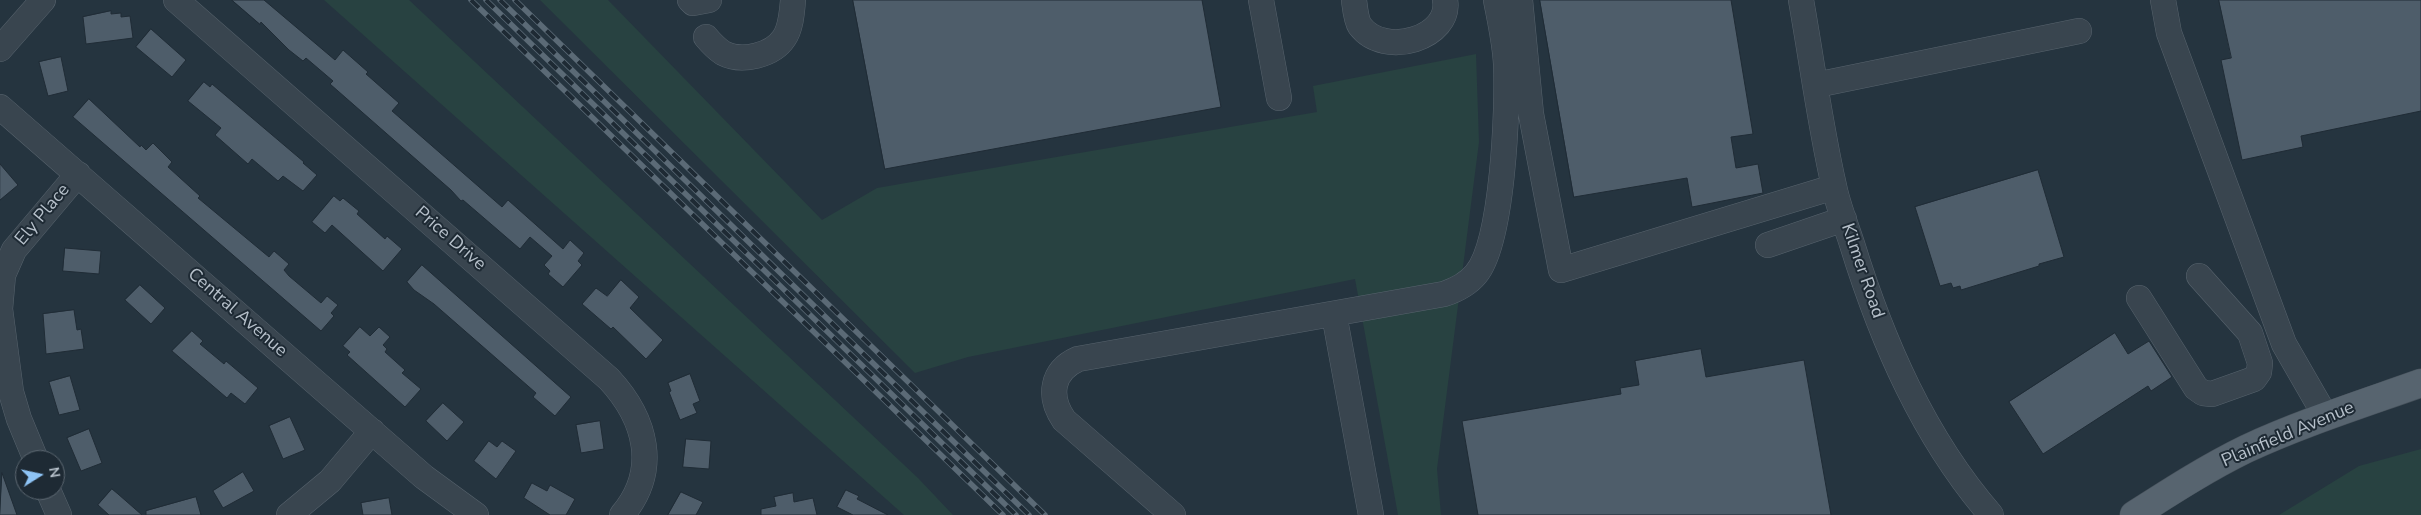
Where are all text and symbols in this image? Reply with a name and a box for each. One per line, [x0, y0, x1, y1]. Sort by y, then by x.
street label: Ely Place [11, 180, 75, 250]
street label: Price Drive [410, 202, 490, 276]
street label: Kilmer Road [1836, 221, 1888, 321]
street label: Central Avenue [183, 264, 291, 362]
street label: Plainfield Avenue [2218, 397, 2358, 473]
north arrow [15, 450, 65, 500]
text: N [44, 466, 65, 479]

